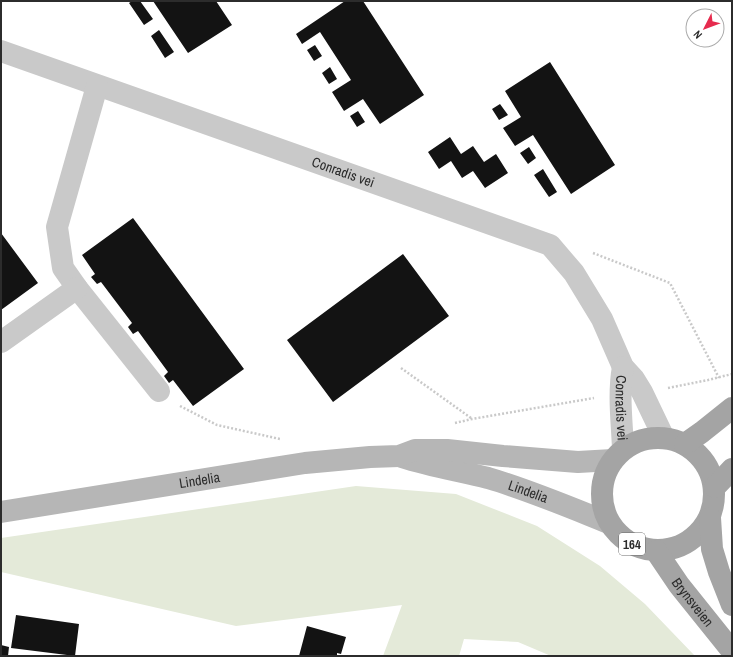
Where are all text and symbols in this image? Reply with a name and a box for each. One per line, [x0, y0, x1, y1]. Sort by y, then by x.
north arrow [685, 8, 725, 48]
text: N [690, 28, 705, 42]
street label: Conradis vei [310, 153, 377, 191]
street label: Conradis vei [612, 374, 632, 441]
street label: Lindelia [178, 468, 222, 492]
street label: Lindelia [506, 476, 551, 507]
road number: 164 [619, 533, 645, 555]
street label: Brynsveien [668, 574, 718, 630]

